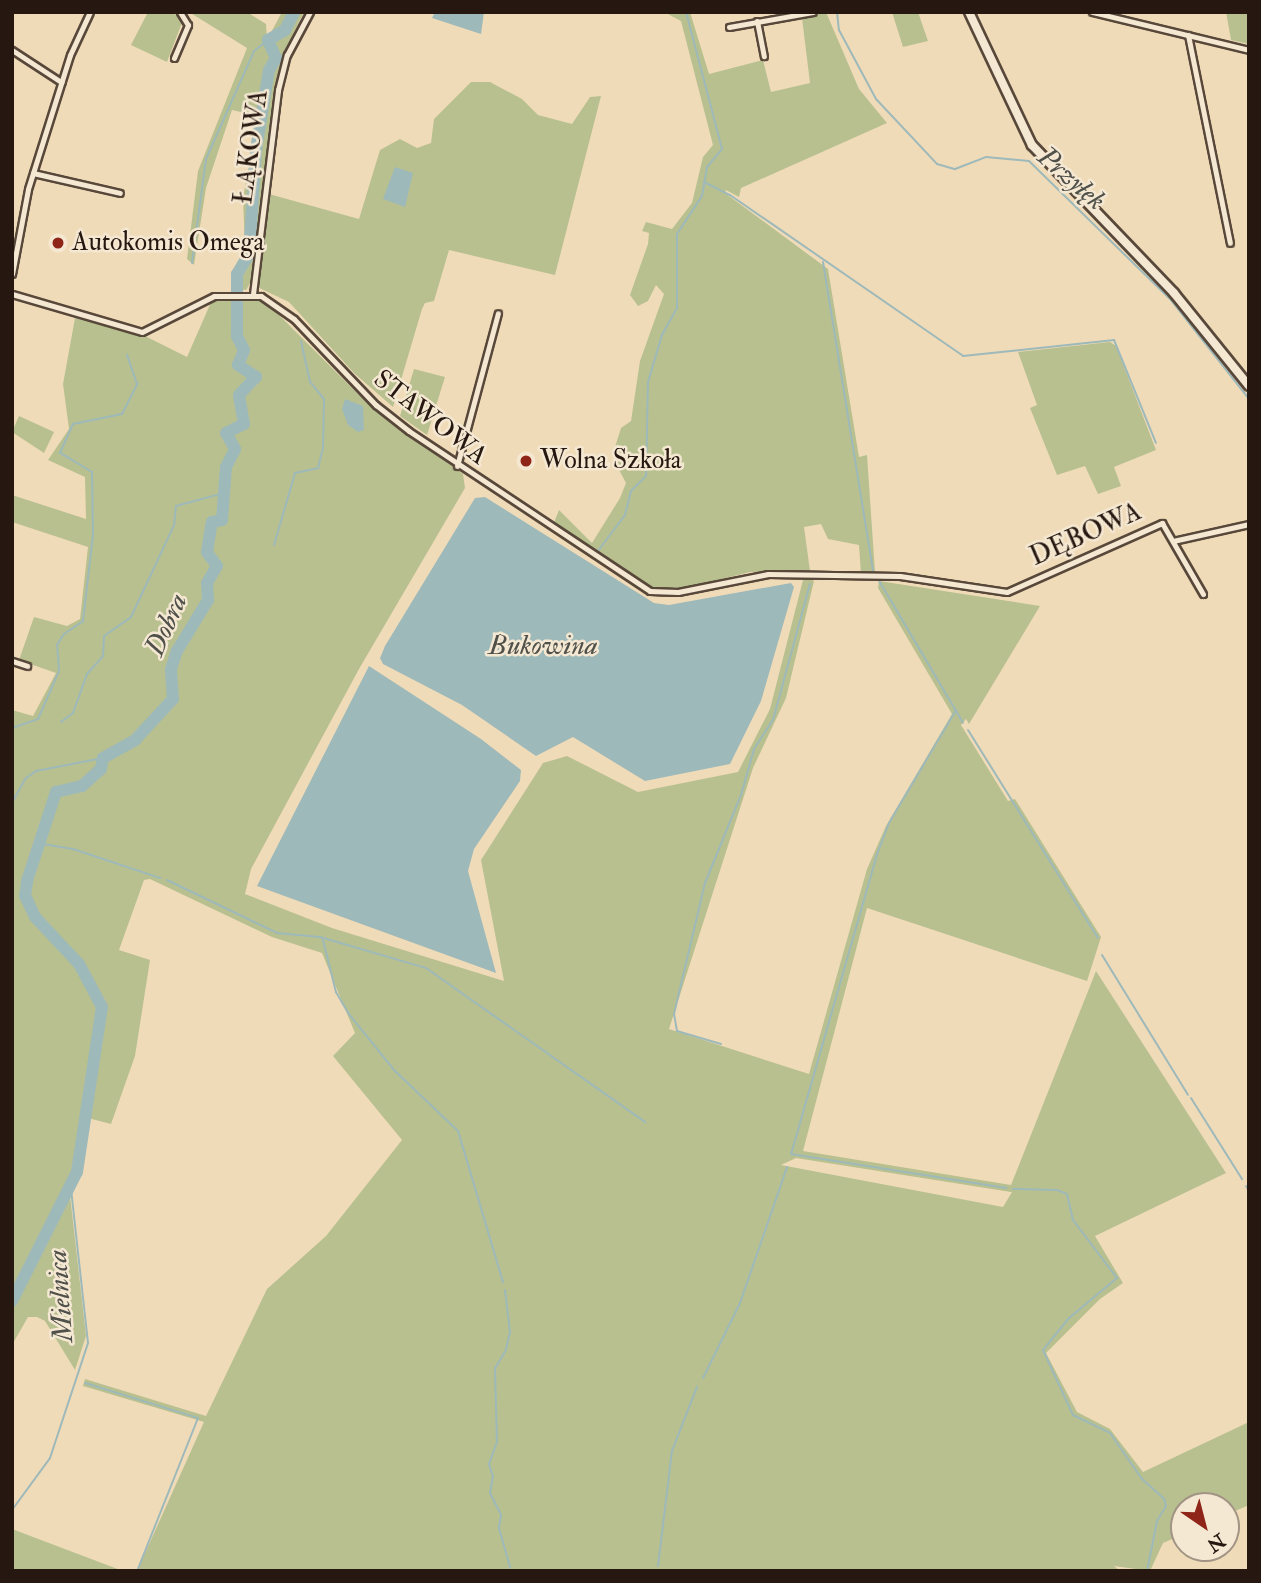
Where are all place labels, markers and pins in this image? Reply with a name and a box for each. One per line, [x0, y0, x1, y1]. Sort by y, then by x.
place label: Autokomis Omega [72, 227, 264, 259]
marker: Autokomis Omega [50, 235, 66, 251]
place label: Wolna Szkoła [540, 445, 682, 477]
marker: Wolna Szkoła [518, 453, 534, 469]

